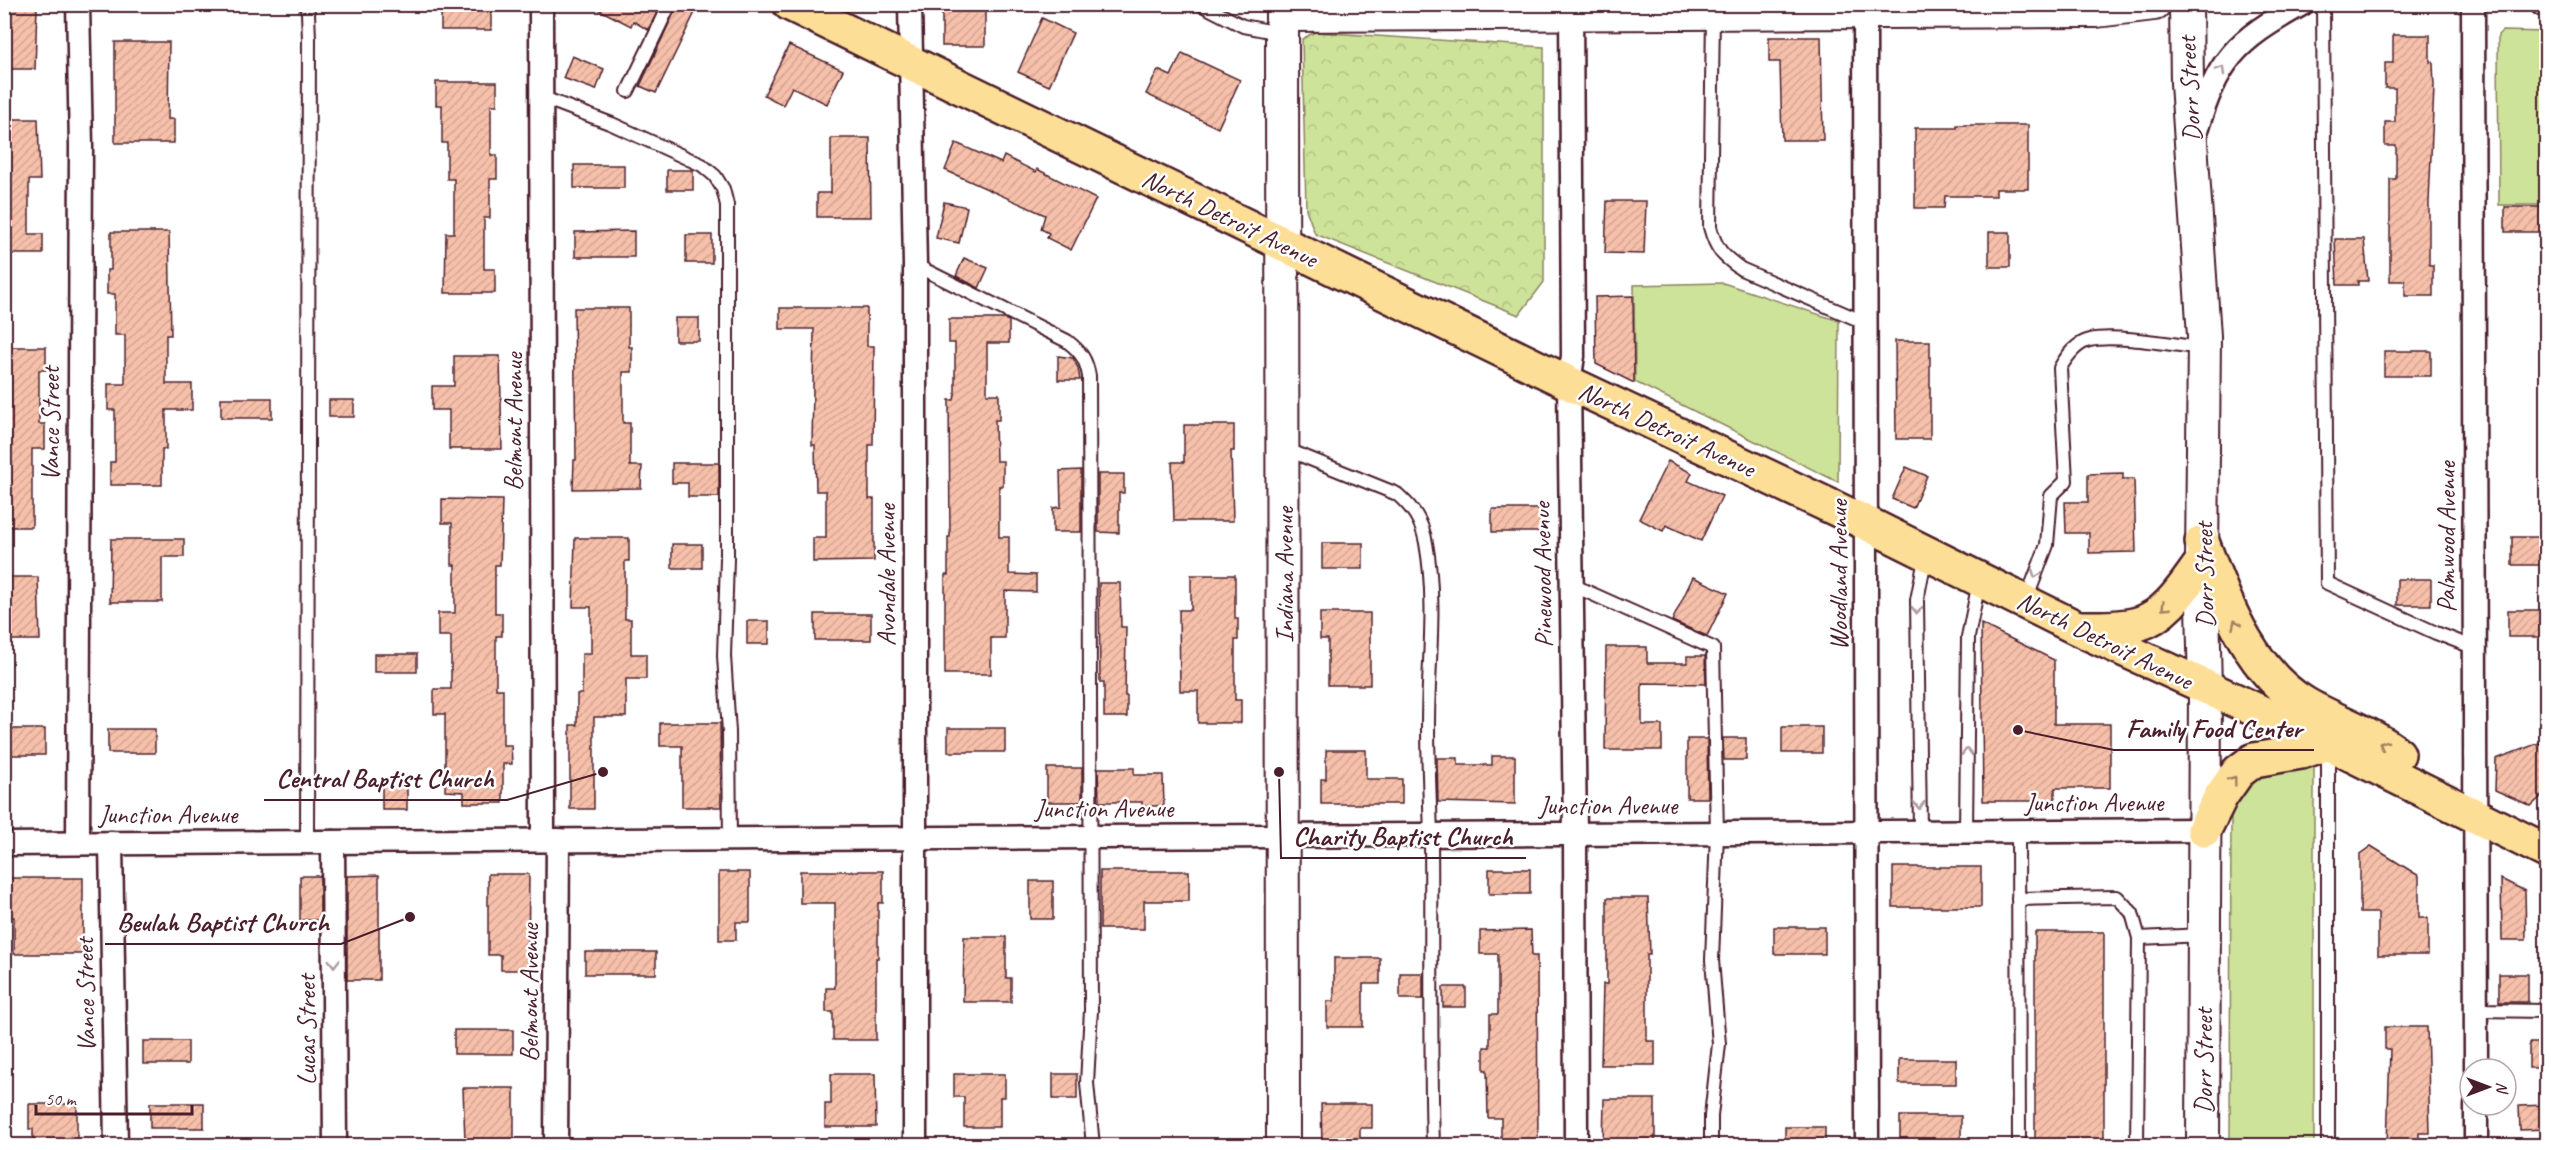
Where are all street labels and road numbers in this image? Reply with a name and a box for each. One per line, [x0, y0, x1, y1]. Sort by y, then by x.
street label: Dorr Street [2170, 33, 2209, 143]
street label: North Detroit Avenue [1137, 162, 1325, 276]
street label: Belmont Avenue [497, 351, 530, 491]
street label: Vance Street [34, 364, 67, 481]
street label: North Detroit Avenue [1573, 374, 1763, 486]
street label: Palmwood Avenue [2430, 460, 2463, 612]
street label: Woodland Avenue [1822, 498, 1855, 650]
street label: Pinewood Avenue [1525, 499, 1560, 648]
street label: Avondale Avenue [870, 502, 903, 646]
street label: Indiana Avenue [1268, 506, 1301, 643]
street label: Dorr Street [2187, 520, 2222, 628]
street label: North Detroit Avenue [2012, 584, 2200, 698]
street label: Junction Avenue [2023, 786, 2165, 819]
street label: Junction Avenue [1537, 789, 1679, 822]
street label: Junction Avenue [1033, 792, 1175, 825]
street label: Junction Avenue [97, 798, 239, 831]
street label: Belmont Avenue [513, 922, 546, 1062]
street label: Vance Street [68, 935, 103, 1053]
street label: Lucas Street [290, 972, 323, 1085]
street label: Dorr Street [2187, 1006, 2220, 1114]

